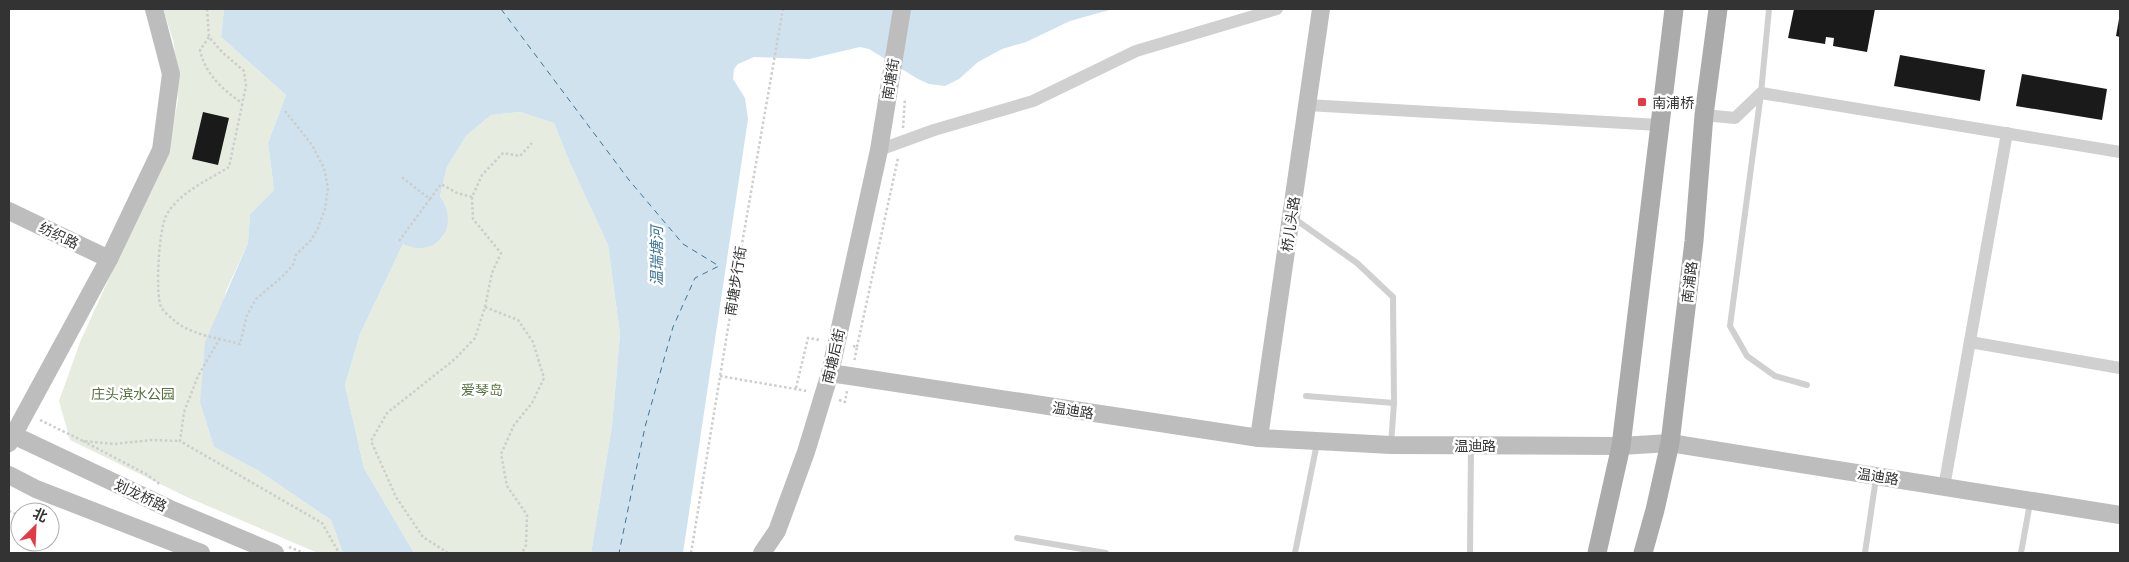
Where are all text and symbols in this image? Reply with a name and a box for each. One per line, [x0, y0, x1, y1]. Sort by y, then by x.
street label: 南塘街 [878, 57, 902, 101]
place label: 南浦桥 [1652, 94, 1694, 111]
marker: 南浦桥 [1636, 96, 1648, 108]
street label: 桥儿头路 [1278, 195, 1302, 253]
street label: 纺织路 [36, 218, 82, 252]
water label: 温瑞塘河 [647, 223, 666, 286]
street label: 南塘步行街 [721, 245, 749, 317]
street label: 南浦路 [1678, 260, 1700, 304]
street label: 南塘后街 [818, 327, 848, 385]
park label: 爱琴岛 [461, 381, 503, 398]
park label: 庄头滨水公园 [91, 385, 175, 402]
street label: 温迪路 [1051, 398, 1095, 422]
street label: 温迪路 [1454, 437, 1496, 454]
street label: 温迪路 [1856, 464, 1900, 488]
street label: 划龙桥路 [112, 475, 170, 515]
north arrow [10, 502, 60, 552]
text: 北 [31, 504, 50, 525]

